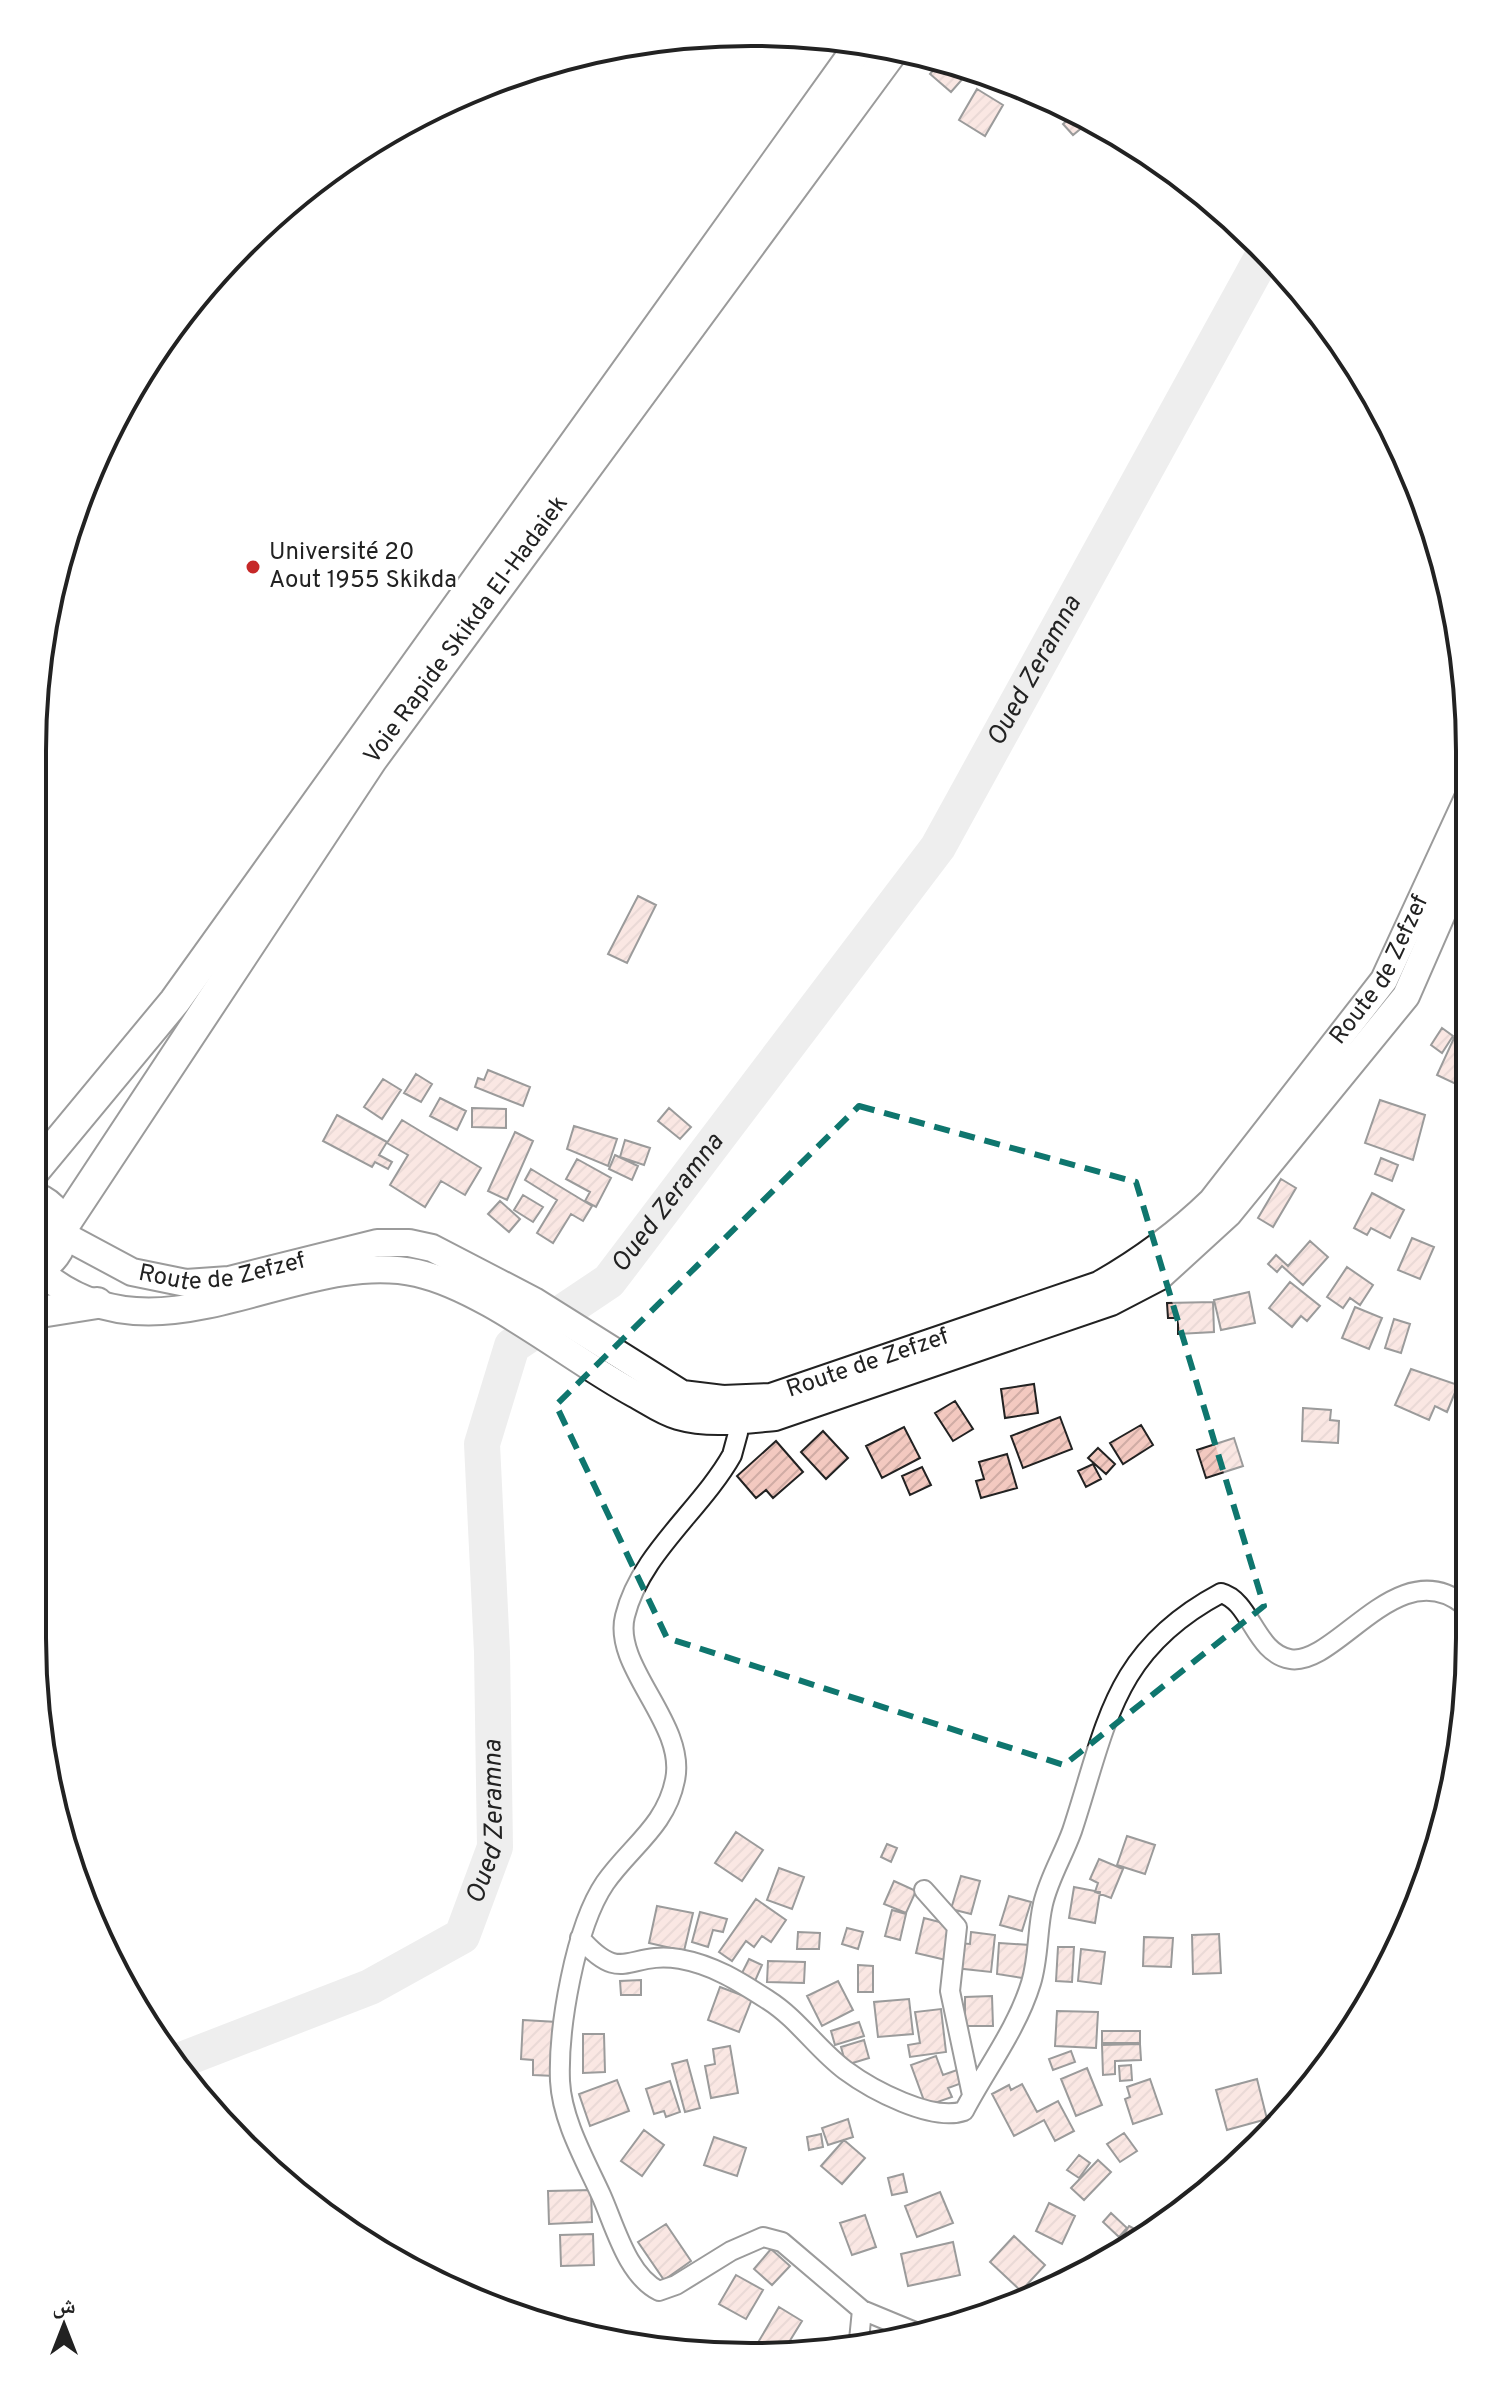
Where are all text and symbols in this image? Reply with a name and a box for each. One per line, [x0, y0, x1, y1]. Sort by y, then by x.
street label: Voie Rapide Skikda El-Hadaiek [358, 490, 575, 770]
place label: Université 20 Aout 1955 Skikda [269, 538, 457, 596]
marker: Université 20 Aout 1955 Skikda [244, 558, 262, 576]
water label: Oued Zeramna [980, 590, 1090, 752]
street label: Route de Zefzef [1324, 891, 1436, 1051]
water label: Oued Zeramna [604, 1127, 732, 1280]
street label: Route de Zefzef [136, 1246, 309, 1298]
street label: Route de Zefzef [783, 1322, 953, 1406]
water label: Oued Zeramna [459, 1739, 511, 1908]
north arrow [24, 2285, 104, 2365]
text: ش [52, 2294, 76, 2321]

